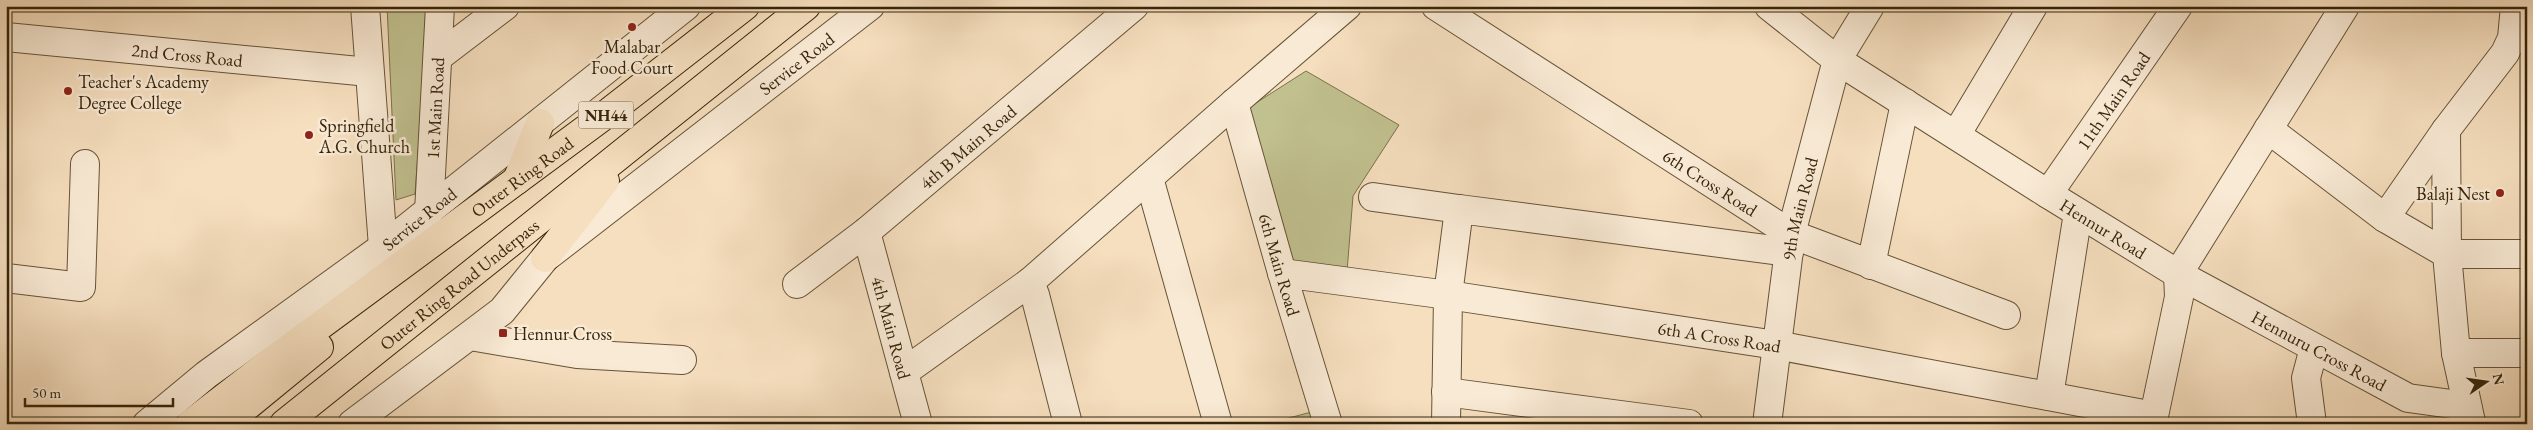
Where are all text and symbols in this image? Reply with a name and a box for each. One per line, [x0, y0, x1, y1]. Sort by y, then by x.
marker: Malabar Food Court [626, 21, 638, 33]
street label: Service Road [754, 26, 839, 100]
place label: Malabar Food Court [591, 35, 673, 79]
street label: 2nd Cross Road [131, 38, 245, 71]
street label: 11th Main Road [2071, 46, 2155, 154]
street label: 1st Main Road [420, 56, 449, 160]
place label: Teacher's Academy Degree College [78, 70, 209, 114]
marker: Teacher's Academy Degree College [62, 85, 74, 97]
street label: 4th B Main Road [914, 99, 1021, 194]
road number: NH44 [578, 102, 634, 128]
place label: Springfield A.G. Church [318, 114, 410, 158]
marker: Springfield A.G. Church [303, 129, 315, 141]
street label: Outer Ring Road [466, 131, 578, 222]
street label: 6th Cross Road [1659, 143, 1763, 221]
street label: 9th Main Road [1776, 154, 1823, 261]
street label: Service Road [377, 181, 462, 255]
place label: Balaji Nest [2416, 182, 2490, 205]
marker: Balaji Nest [2494, 187, 2506, 199]
street label: Hennur Road [2056, 193, 2152, 264]
street label: 6th Main Road [1254, 211, 1306, 319]
street label: Outer Ring Road Underpass [374, 213, 543, 355]
street label: 4th Main Road [867, 274, 917, 382]
street label: Hennuru Cross Road [2248, 304, 2392, 396]
street label: 6th A Cross Road [1656, 316, 1784, 357]
place label: Hennur Cross [513, 322, 612, 345]
marker: Hennur Cross [497, 327, 509, 339]
north arrow [2460, 358, 2510, 408]
text: N [2489, 372, 2509, 387]
scale bar [25, 375, 172, 407]
text: 50 m [32, 383, 61, 402]

